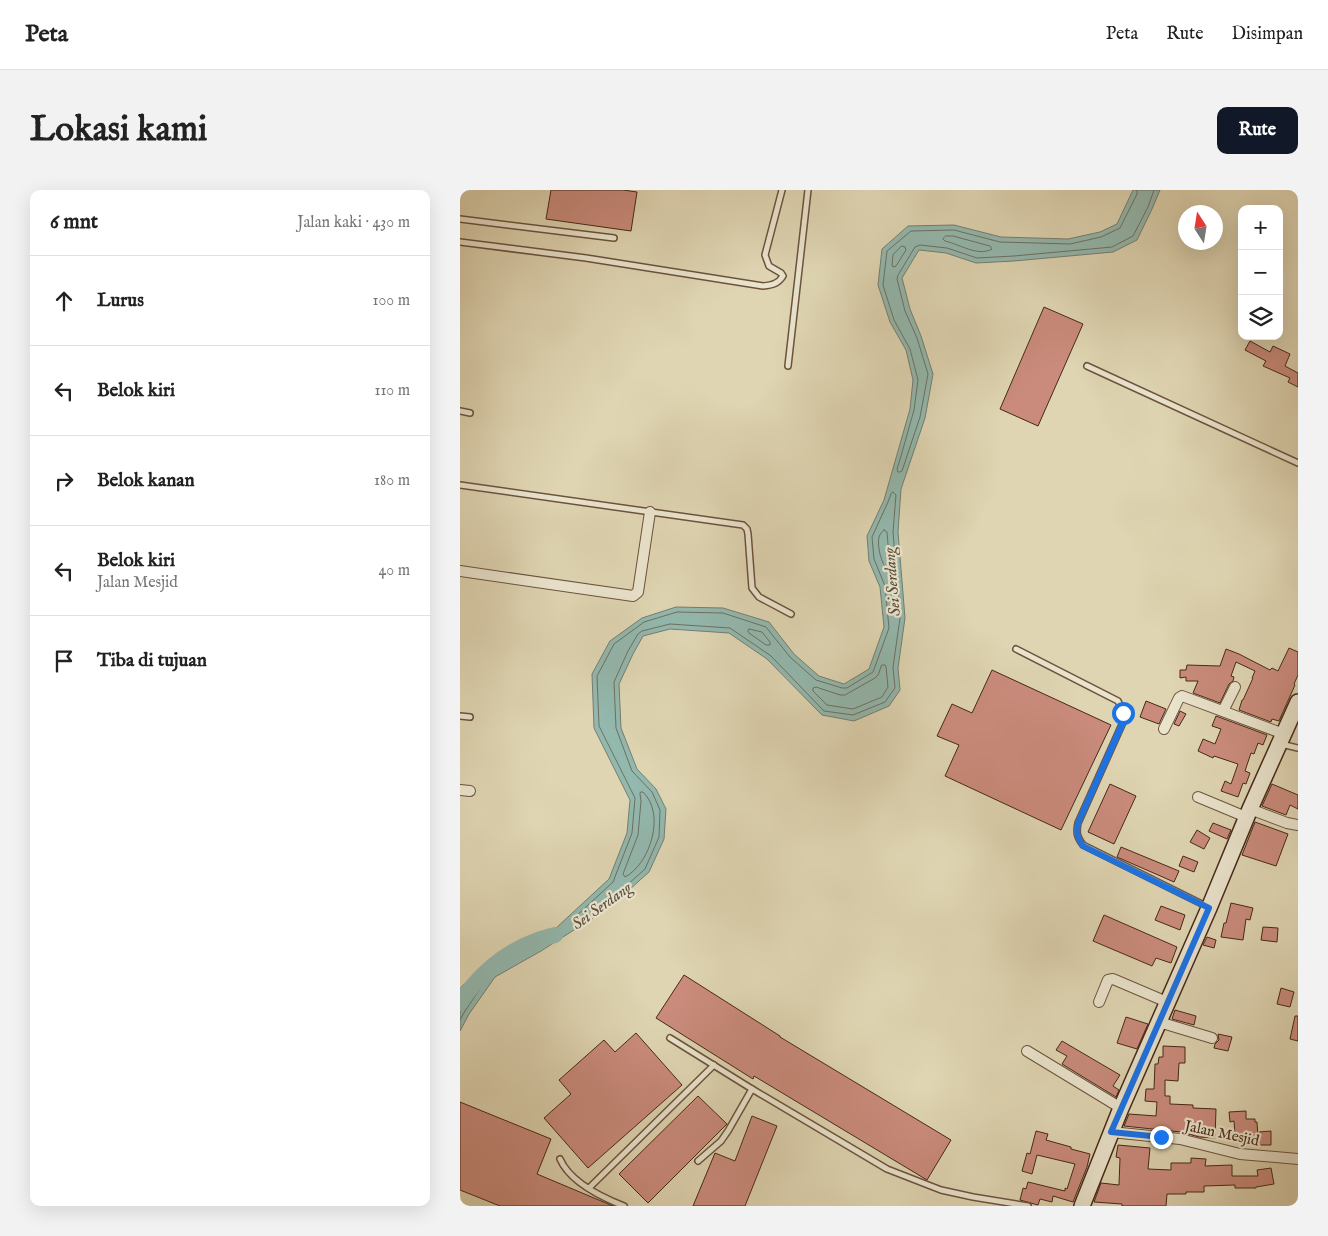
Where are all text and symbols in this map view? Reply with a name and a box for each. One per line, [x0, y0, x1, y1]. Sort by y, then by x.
text: Peta [25, 19, 68, 50]
text: Peta [1106, 23, 1138, 46]
text: Rute [1166, 23, 1204, 46]
text: Disimpan [1232, 23, 1303, 46]
button: Rute [1217, 107, 1298, 154]
text: Lokasi kami [30, 108, 207, 153]
north arrow [1178, 205, 1223, 250]
map controls [1238, 205, 1283, 340]
button: + [1238, 205, 1283, 250]
text: 6 mnt [50, 209, 98, 236]
text: Jalan kaki · 430 m [297, 213, 410, 233]
button: − [1238, 250, 1283, 295]
icon: ahead [50, 287, 78, 315]
text: Lurus [97, 289, 144, 313]
text: 100 m [373, 291, 410, 311]
button: layers [1238, 295, 1283, 340]
icon: left [50, 377, 78, 405]
text: Belok kiri [97, 379, 175, 403]
text: 110 m [374, 381, 410, 401]
icon: right [50, 467, 78, 495]
text: Belok kanan [97, 469, 195, 493]
text: 180 m [374, 471, 410, 491]
water label: Sei Serdang [880, 546, 906, 617]
text: Belok kiri [97, 549, 175, 573]
icon: left [50, 557, 78, 585]
text: 40 m [378, 561, 410, 581]
text: Jalan Mesjid [97, 573, 178, 593]
icon: arrive [50, 647, 78, 675]
text: Tiba di tujuan [97, 649, 207, 673]
route start [1112, 702, 1135, 725]
water label: Sei Serdang [569, 878, 637, 935]
street label: Jalan Mesjid [1181, 1116, 1262, 1151]
route end [1150, 1126, 1173, 1149]

